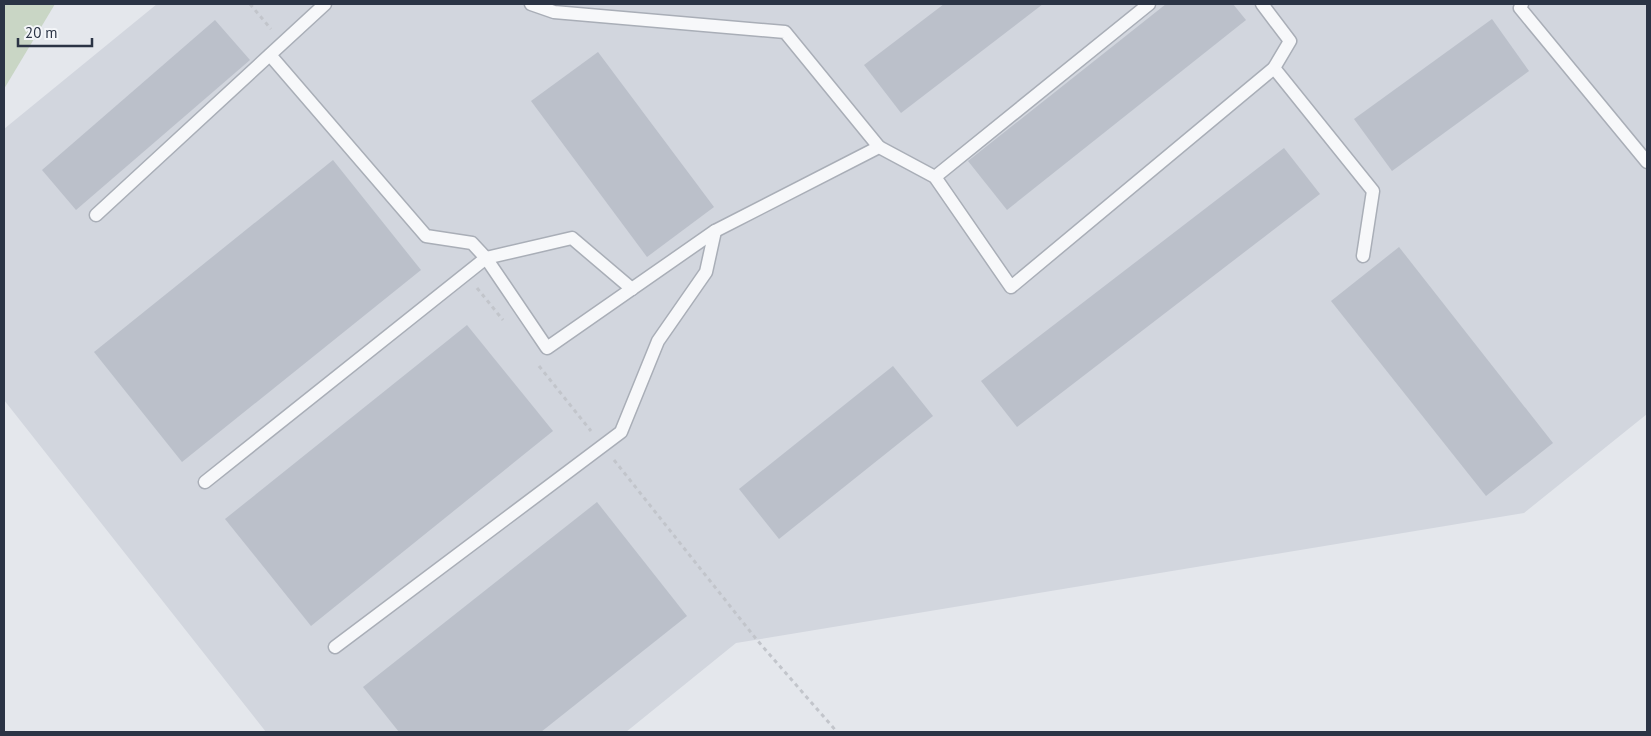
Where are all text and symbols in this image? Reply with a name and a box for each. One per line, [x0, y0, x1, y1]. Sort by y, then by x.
scale bar [18, 15, 91, 47]
text: 20 m [25, 23, 58, 42]

